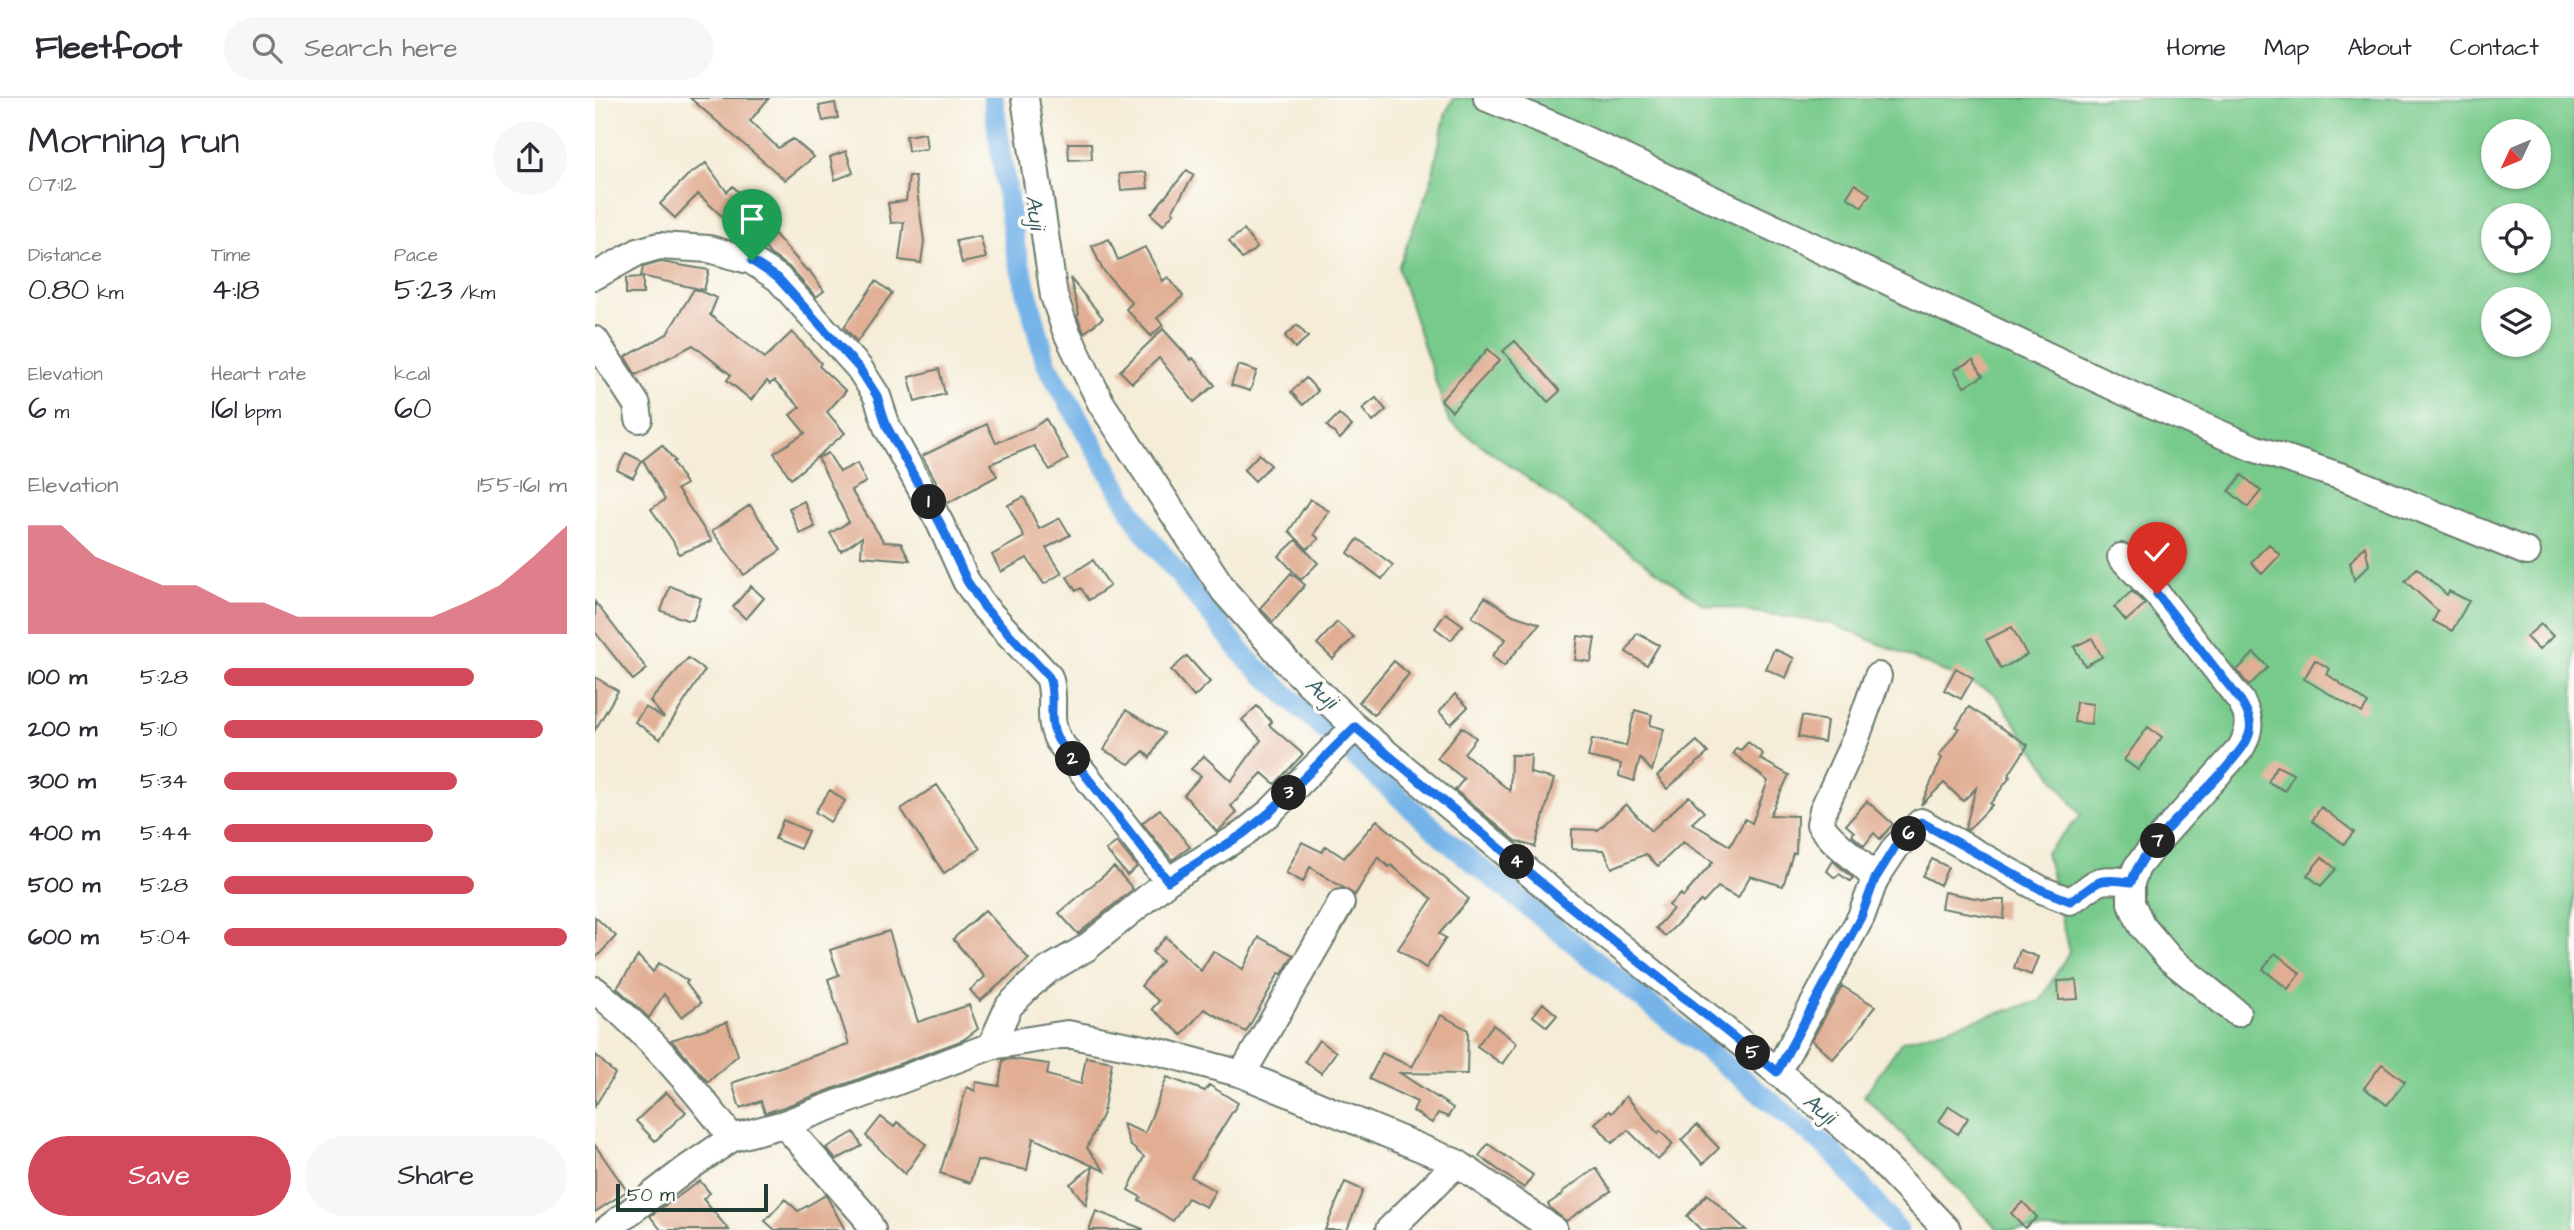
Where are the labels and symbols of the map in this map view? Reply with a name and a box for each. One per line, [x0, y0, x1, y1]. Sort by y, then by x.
north arrow [2481, 119, 2551, 189]
pin [722, 189, 782, 261]
water label: Auji [1017, 193, 1054, 234]
pin: 1 [911, 484, 947, 520]
pin [2127, 522, 2187, 594]
water label: Auji [1298, 669, 1347, 718]
pin: 2 [1056, 742, 1091, 776]
pin: 3 [1271, 776, 1307, 810]
pin: 6 [1891, 816, 1927, 852]
pin: 7 [2141, 824, 2175, 858]
pin: 4 [1499, 844, 1535, 880]
pin: 5 [1735, 1035, 1771, 1070]
water label: Auji [1796, 1086, 1845, 1133]
scale bar [616, 1181, 768, 1213]

